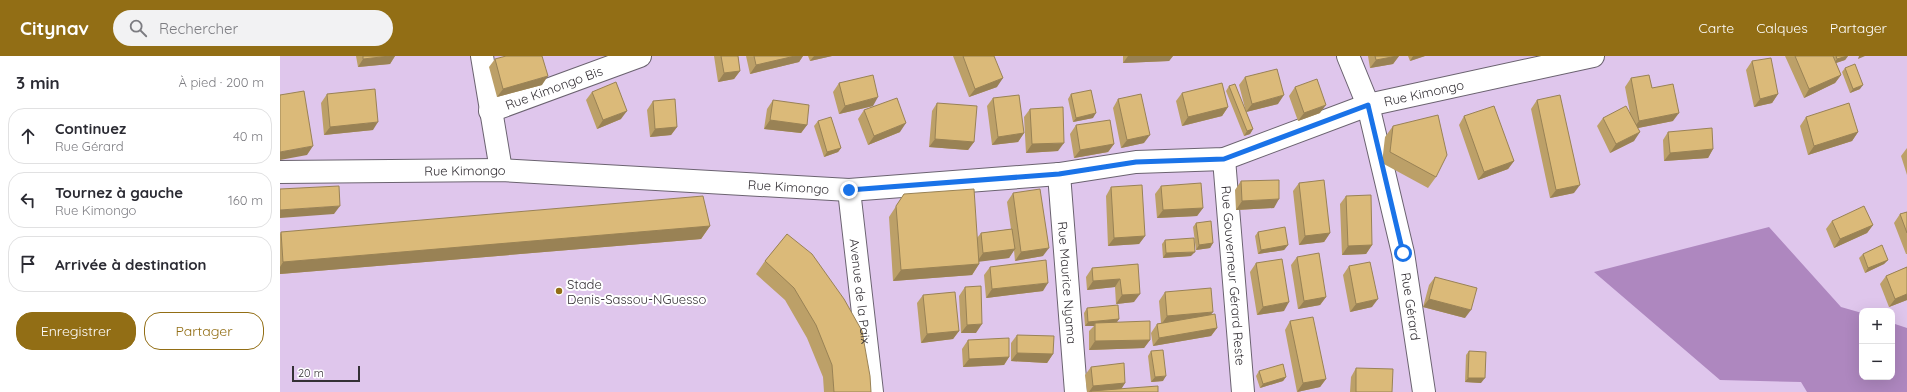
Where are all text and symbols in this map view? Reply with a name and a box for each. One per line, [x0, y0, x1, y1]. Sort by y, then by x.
search box [113, 10, 393, 46]
text: Citynav [20, 16, 89, 40]
icon: search [127, 17, 149, 39]
text: Rechercher [159, 19, 238, 38]
text: Carte [1699, 19, 1734, 37]
text: Calques [1756, 19, 1808, 37]
text: Partager [1830, 19, 1887, 37]
street label: Rue Kimongo Bis [503, 62, 605, 113]
text: 3 min [16, 72, 60, 93]
text: À pied · 200 m [178, 74, 264, 90]
street label: Rue Kimongo [1382, 76, 1465, 109]
text: Continuez [55, 119, 126, 138]
icon: ahead [17, 125, 39, 147]
text: 40 m [233, 128, 263, 144]
text: Rue Gérard [55, 138, 124, 154]
street label: Rue Kimongo [424, 162, 506, 179]
street label: Rue Kimongo [747, 176, 830, 197]
route end [840, 181, 858, 199]
text: Tournez à gauche [55, 183, 183, 202]
street label: Rue Gouverneur Gérard Reste [1218, 185, 1249, 366]
icon: left [17, 189, 39, 211]
text: 160 m [228, 192, 263, 208]
text: Rue Kimongo [55, 202, 136, 218]
street label: Rue Maurice Nyama [1055, 221, 1080, 345]
street label: Avenue de la Paix [847, 238, 874, 345]
route start [1394, 244, 1412, 262]
icon: arrive [17, 253, 39, 275]
text: Arrivée à destination [55, 255, 207, 274]
street label: Rue Gérard [1398, 271, 1424, 342]
place label: Stade Denis-Sassou-NGuesso [567, 276, 706, 307]
marker: Stade Denis-Sassou-NGuesso [554, 286, 564, 296]
map controls [1859, 308, 1895, 380]
button: + [1859, 308, 1895, 344]
button: Enregistrer [16, 312, 136, 350]
button: Partager [144, 312, 264, 350]
button: − [1859, 344, 1895, 380]
scale bar [292, 364, 360, 383]
text: 20 m [298, 366, 324, 380]

